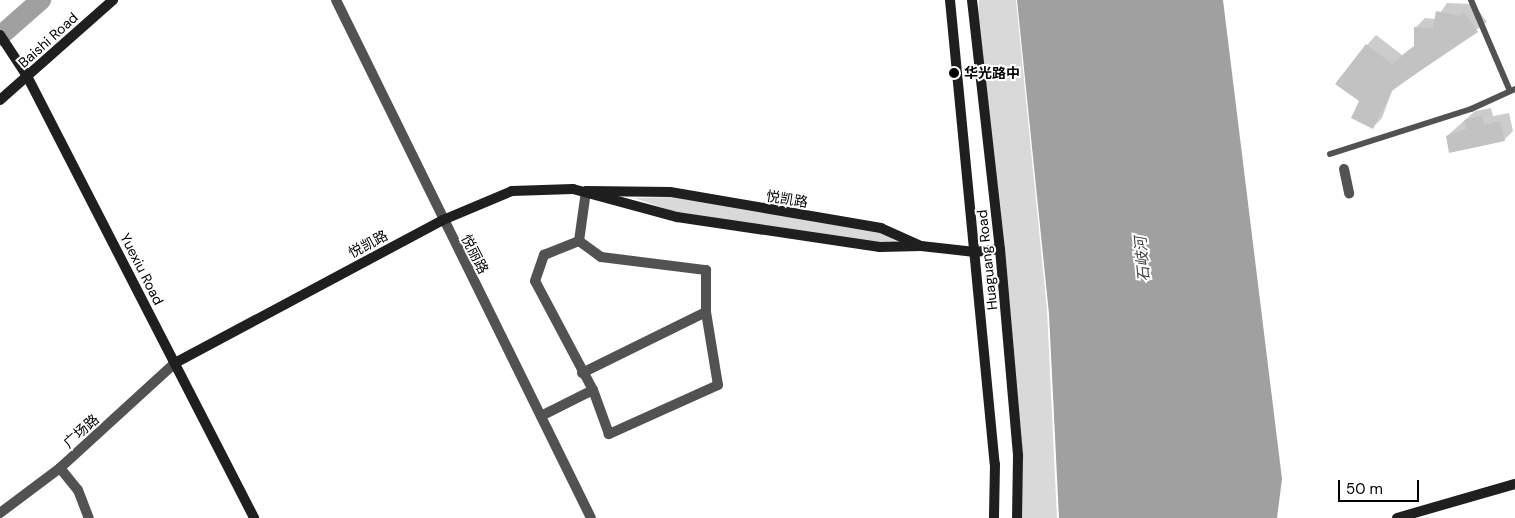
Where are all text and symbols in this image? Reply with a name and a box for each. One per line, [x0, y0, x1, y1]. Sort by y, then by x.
street label: Baishi Road [15, 9, 81, 71]
place label: 华光路中 [964, 65, 1020, 81]
marker: 华光路中 [948, 67, 960, 79]
street label: 悦凯路 [765, 187, 809, 211]
street label: Huaguang Road [973, 209, 1001, 311]
street label: 悦凯路 [346, 227, 390, 261]
street label: Yuexiu Road [117, 230, 167, 308]
street label: 悦丽路 [458, 231, 492, 277]
water label: 石岐河 [1132, 236, 1154, 282]
street label: 广场路 [60, 411, 102, 451]
scale bar [1340, 470, 1421, 502]
text: 50 m [1346, 479, 1383, 499]

